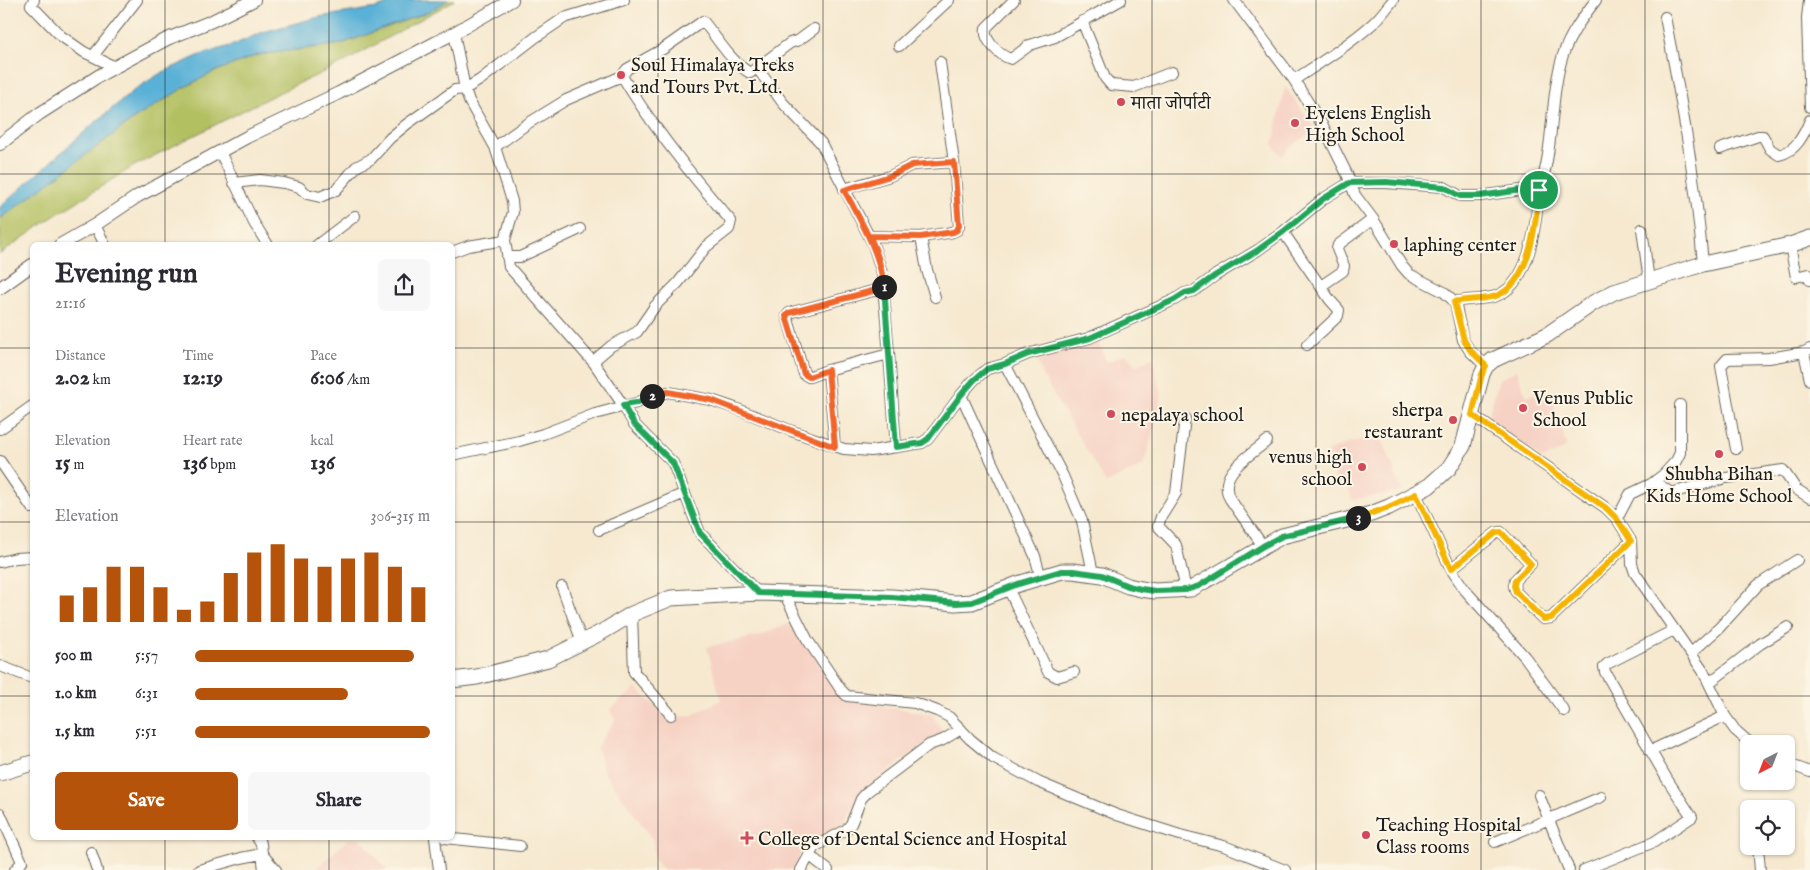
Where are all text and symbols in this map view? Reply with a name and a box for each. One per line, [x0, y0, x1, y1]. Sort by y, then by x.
place label: Soul Himalaya Treks and Tours Pvt. Ltd. [631, 54, 794, 100]
marker: Soul Himalaya Treks and Tours Pvt. Ltd. [615, 69, 627, 81]
place label: माता जोर्पाटी [1130, 92, 1212, 116]
marker: माता जोर्पाटी [1115, 96, 1127, 108]
place label: Eyelens English High School [1305, 102, 1431, 148]
marker: Eyelens English High School [1289, 117, 1301, 129]
pin [1518, 169, 1560, 211]
icon: arrive [1525, 176, 1553, 204]
place label: laphing center [1404, 234, 1517, 258]
marker: laphing center [1388, 238, 1400, 250]
text: Evening run [55, 257, 198, 292]
button: share [378, 259, 430, 311]
pin: 1 [872, 274, 896, 300]
text: 1 [882, 278, 887, 296]
text: 21:16 [55, 294, 85, 314]
text: Distance [55, 347, 106, 365]
text: Time [183, 347, 214, 365]
text: Pace [310, 347, 337, 365]
text: 2.02 [55, 365, 90, 392]
text: 12:19 [183, 365, 223, 392]
text: 6:06 [310, 365, 344, 392]
text: km [90, 371, 111, 389]
text: /km [344, 371, 370, 389]
pin: 2 [640, 384, 664, 408]
text: 2 [649, 387, 656, 405]
place label: Venus Public School [1532, 387, 1633, 433]
place label: sherpa restaurant [1364, 399, 1444, 445]
marker: Venus Public School [1517, 402, 1529, 414]
place label: nepalaya school [1121, 404, 1244, 428]
marker: nepalaya school [1105, 408, 1117, 420]
marker: sherpa restaurant [1447, 414, 1459, 426]
text: Elevation [55, 432, 111, 450]
text: Heart rate [183, 432, 242, 450]
text: kcal [310, 432, 334, 450]
place label: venus high school [1269, 446, 1353, 492]
marker: Shubha Bihan Kids Home School [1713, 448, 1725, 460]
text: 15 [55, 450, 70, 477]
text: 136 [183, 450, 207, 477]
text: 136 [310, 450, 335, 477]
text: m [70, 456, 84, 474]
text: bpm [207, 456, 236, 474]
marker: venus high school [1356, 461, 1368, 473]
place label: Shubha Bihan Kids Home School [1646, 463, 1793, 509]
pin: 3 [1346, 506, 1370, 530]
text: Elevation [55, 507, 118, 527]
text: 306–315 m [370, 507, 430, 527]
text: 3 [1356, 509, 1361, 527]
text: 500 m [55, 646, 92, 666]
text: 5:57 [135, 646, 158, 666]
text: 1.0 km [55, 684, 97, 704]
text: 6:31 [135, 684, 158, 704]
text: 1.5 km [55, 722, 95, 742]
text: 5:51 [135, 722, 157, 742]
north arrow [1740, 735, 1795, 790]
map controls [1740, 735, 1795, 855]
button: Save [55, 772, 238, 830]
button: Share [248, 772, 430, 830]
button: locate [1740, 800, 1795, 855]
place label: Teaching Hospital Class rooms [1376, 814, 1522, 860]
place label: College of Dental Science and Hospital [758, 828, 1068, 852]
marker: Teaching Hospital Class rooms [1360, 829, 1372, 841]
marker: College of Dental Science and Hospital [740, 831, 754, 845]

